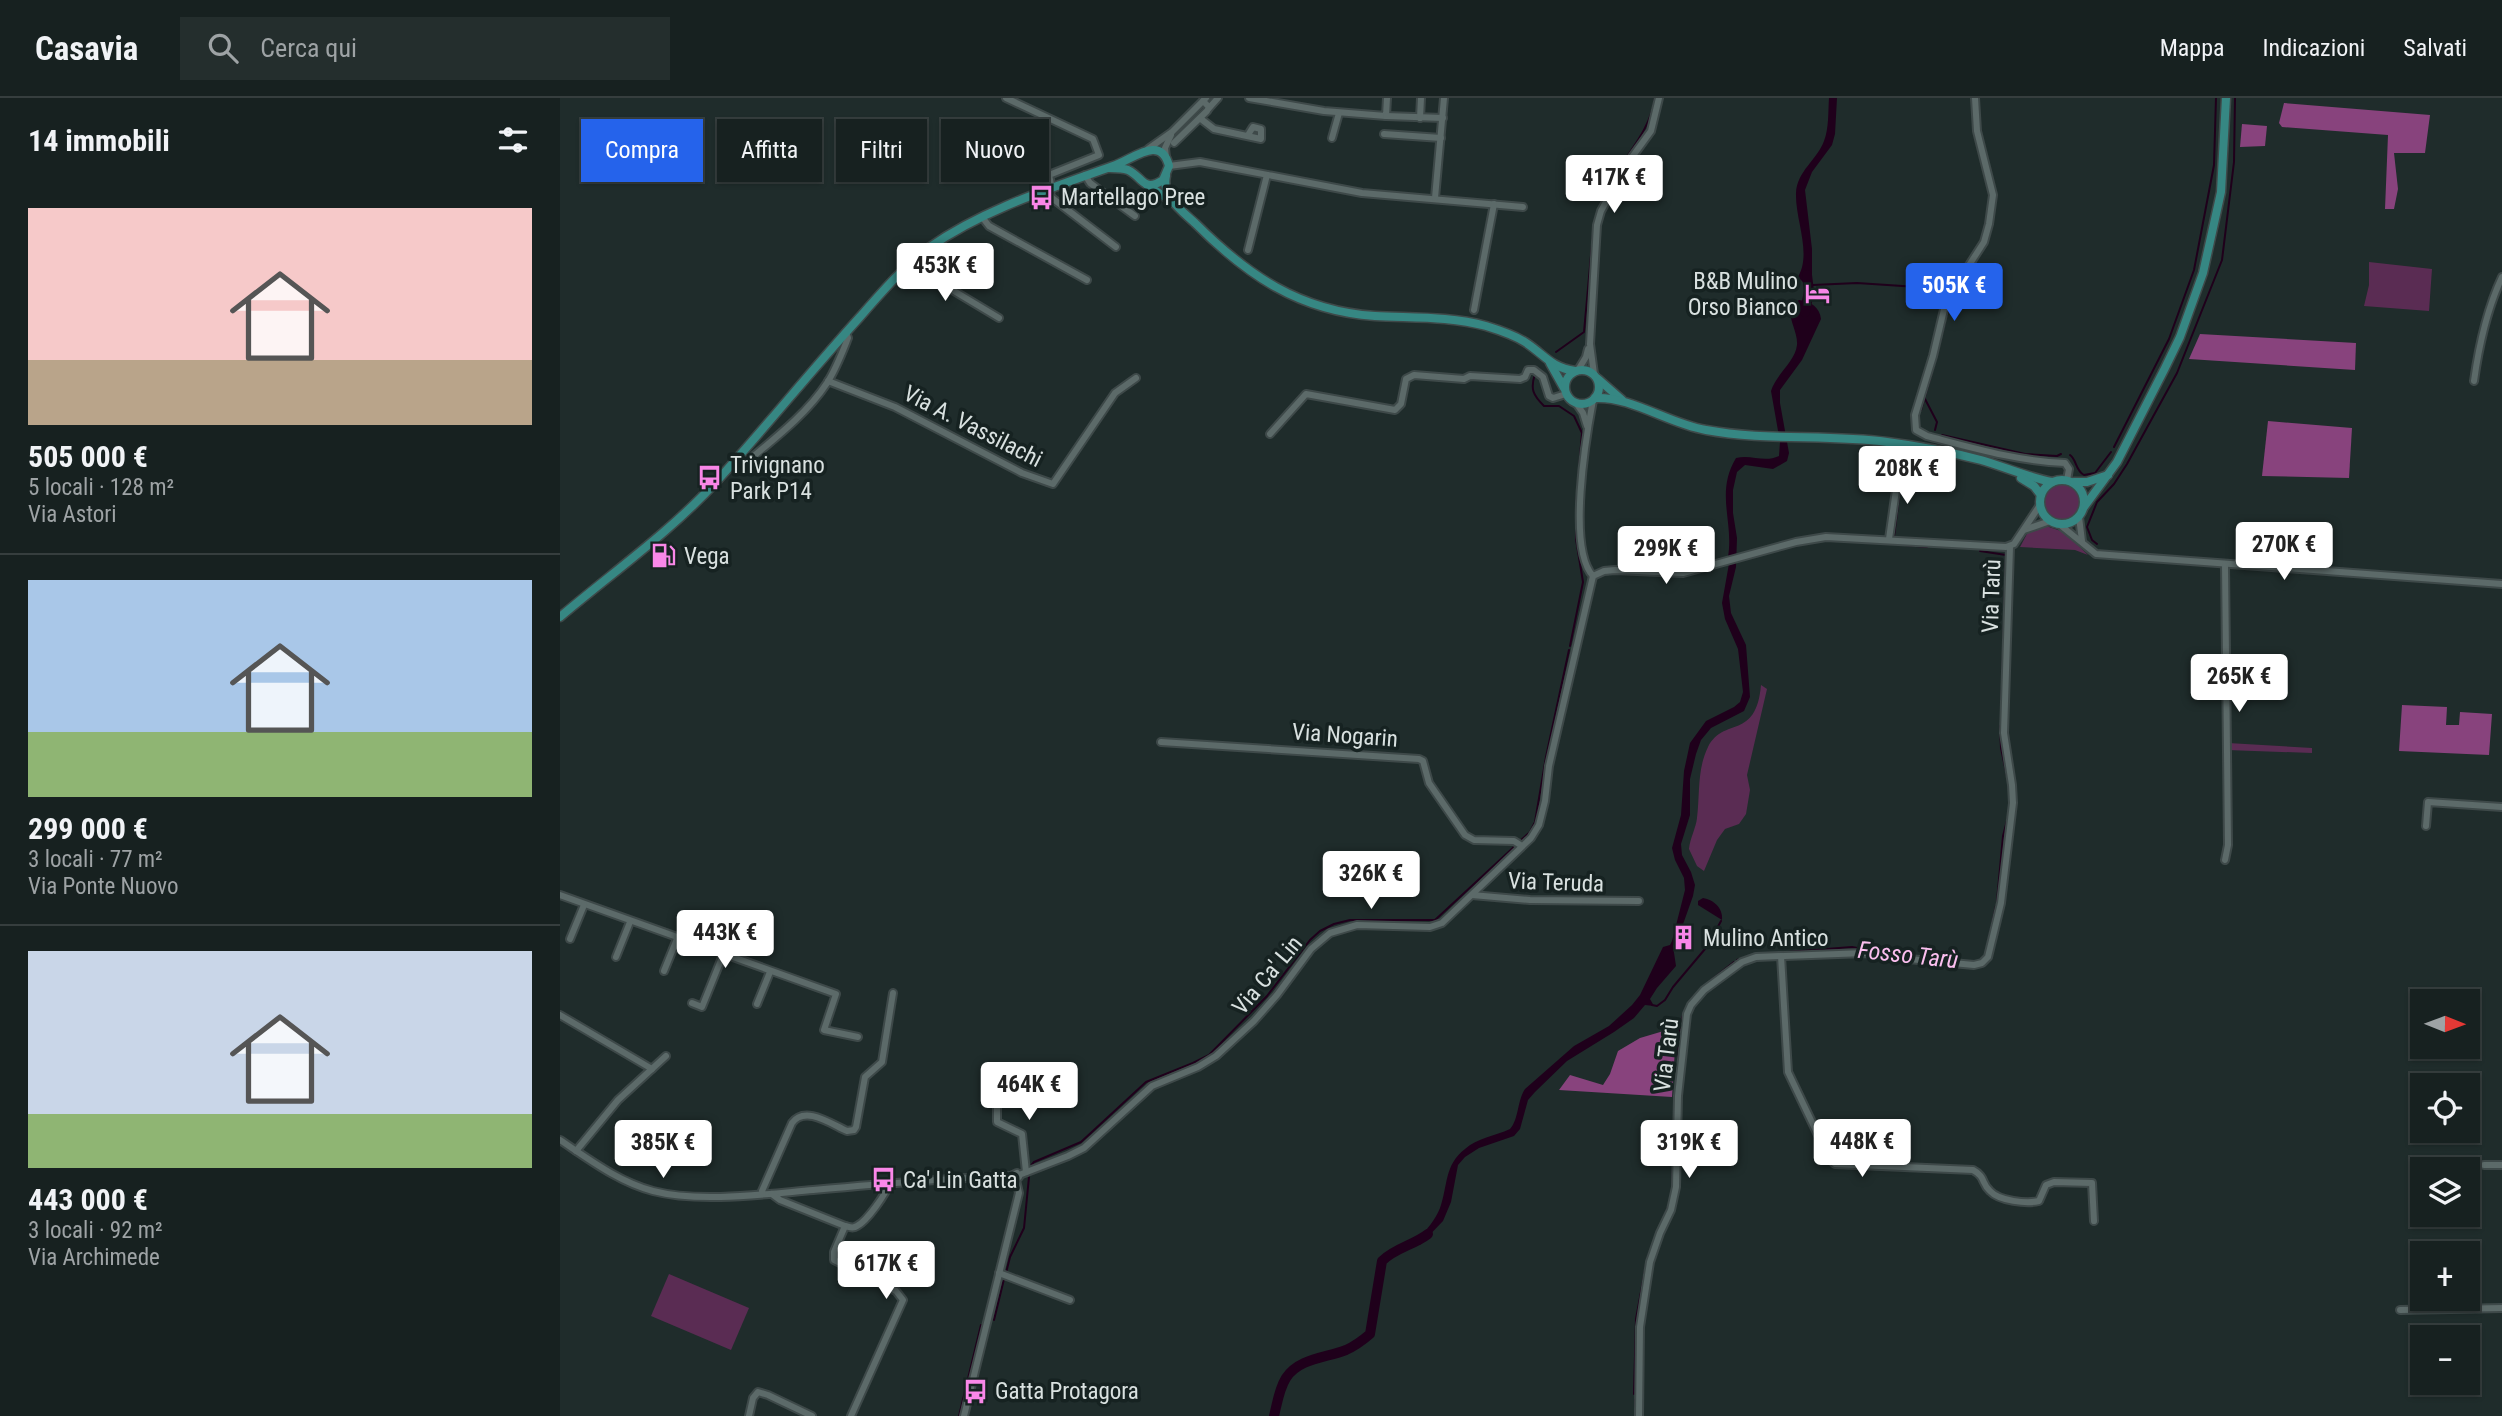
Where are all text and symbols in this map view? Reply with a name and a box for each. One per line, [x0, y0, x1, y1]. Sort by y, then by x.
search box [180, 17, 670, 80]
text: Casavia [35, 29, 138, 68]
icon: search [204, 29, 242, 67]
text: Cerca qui [260, 33, 357, 63]
text: Mappa [2160, 34, 2225, 62]
text: Indicazioni [2263, 34, 2365, 62]
text: Salvati [2403, 34, 2467, 62]
chip: Compra [581, 119, 703, 182]
chip: Affitta [717, 119, 822, 182]
chip: Filtri [836, 119, 927, 182]
chip: Nuovo [941, 119, 1049, 182]
icon: filters [494, 121, 532, 159]
text: 14 immobili [28, 123, 170, 158]
pin: 417K € [1557, 156, 1671, 215]
text: 417K € [1582, 164, 1646, 191]
bus stop icon: Martellago Pree [1027, 183, 1055, 211]
place label: Martellago Pree [1061, 184, 1205, 211]
pin: 453K € [888, 244, 1002, 303]
text: 453K € [913, 252, 977, 279]
icon: home [217, 253, 343, 379]
pin: 505K € [1897, 264, 2011, 323]
place label: B&B Mulino Orso Bianco [1688, 268, 1798, 321]
text: 505K € [1922, 272, 1986, 299]
hotel icon: B&B Mulino Orso Bianco [1804, 280, 1832, 308]
street label: Via A. Vassilachi [899, 380, 1047, 473]
text: 505 000 € [28, 439, 148, 474]
pin: 208K € [1850, 446, 1964, 506]
place label: Trivignano Park P14 [730, 452, 825, 505]
text: 208K € [1875, 455, 1939, 482]
bus stop icon: Trivignano Park P14 [696, 464, 724, 492]
text: 5 locali · 128 m² [28, 474, 174, 501]
text: Via Astori [28, 501, 117, 528]
pin: 270K € [2227, 522, 2341, 582]
pin: 299K € [1609, 526, 1723, 586]
text: 270K € [2252, 531, 2316, 558]
text: 299K € [1634, 535, 1698, 562]
fuel station icon: Vega [650, 542, 678, 570]
place label: Vega [684, 543, 730, 570]
street label: Via Tarù [1977, 559, 2006, 633]
icon: home [217, 625, 343, 751]
pin: 265K € [2182, 654, 2296, 714]
text: 265K € [2207, 663, 2271, 690]
street label: Via Nogarin [1291, 718, 1399, 753]
text: 299 000 € [28, 811, 148, 846]
text: 3 locali · 77 m² [28, 846, 163, 873]
pin: 326K € [1314, 852, 1428, 911]
text: 326K € [1339, 860, 1403, 887]
street label: Via Teruda [1507, 867, 1605, 898]
text: Via Ponte Nuovo [28, 873, 179, 900]
pin: 443K € [668, 910, 782, 970]
text: 443K € [693, 919, 757, 946]
building icon: Mulino Antico [1669, 924, 1697, 952]
place label: Mulino Antico [1703, 925, 1829, 952]
street label: Via Ca' Lin [1227, 930, 1308, 1020]
water label: Fosso Tarù [1856, 936, 1960, 974]
north arrow [2410, 989, 2480, 1059]
map controls [2410, 989, 2480, 1395]
icon: home [217, 996, 343, 1122]
street label: Via Tarù [1649, 1017, 1684, 1093]
pin: 464K € [972, 1062, 1086, 1122]
text: 464K € [997, 1071, 1061, 1098]
button: locate [2410, 1073, 2480, 1143]
pin: 448K € [1805, 1119, 1919, 1179]
pin: 385K € [606, 1121, 720, 1180]
pin: 319K € [1632, 1121, 1746, 1180]
text: 448K € [1830, 1128, 1894, 1155]
text: 385K € [631, 1129, 695, 1156]
text: 319K € [1657, 1129, 1721, 1156]
button: layers [2410, 1157, 2480, 1227]
bus stop icon: Ca' Lin Gatta [869, 1166, 897, 1194]
place label: Ca' Lin Gatta [903, 1167, 1017, 1194]
text: 443 000 € [28, 1182, 148, 1217]
text: 3 locali · 92 m² [28, 1217, 163, 1244]
button: + [2410, 1241, 2480, 1311]
pin: 617K € [829, 1242, 943, 1301]
text: Via Archimede [28, 1244, 160, 1271]
text: 617K € [854, 1250, 918, 1277]
button: − [2410, 1325, 2480, 1395]
bus stop icon: Gatta Protagora [961, 1377, 989, 1405]
place label: Gatta Protagora [995, 1378, 1139, 1405]

